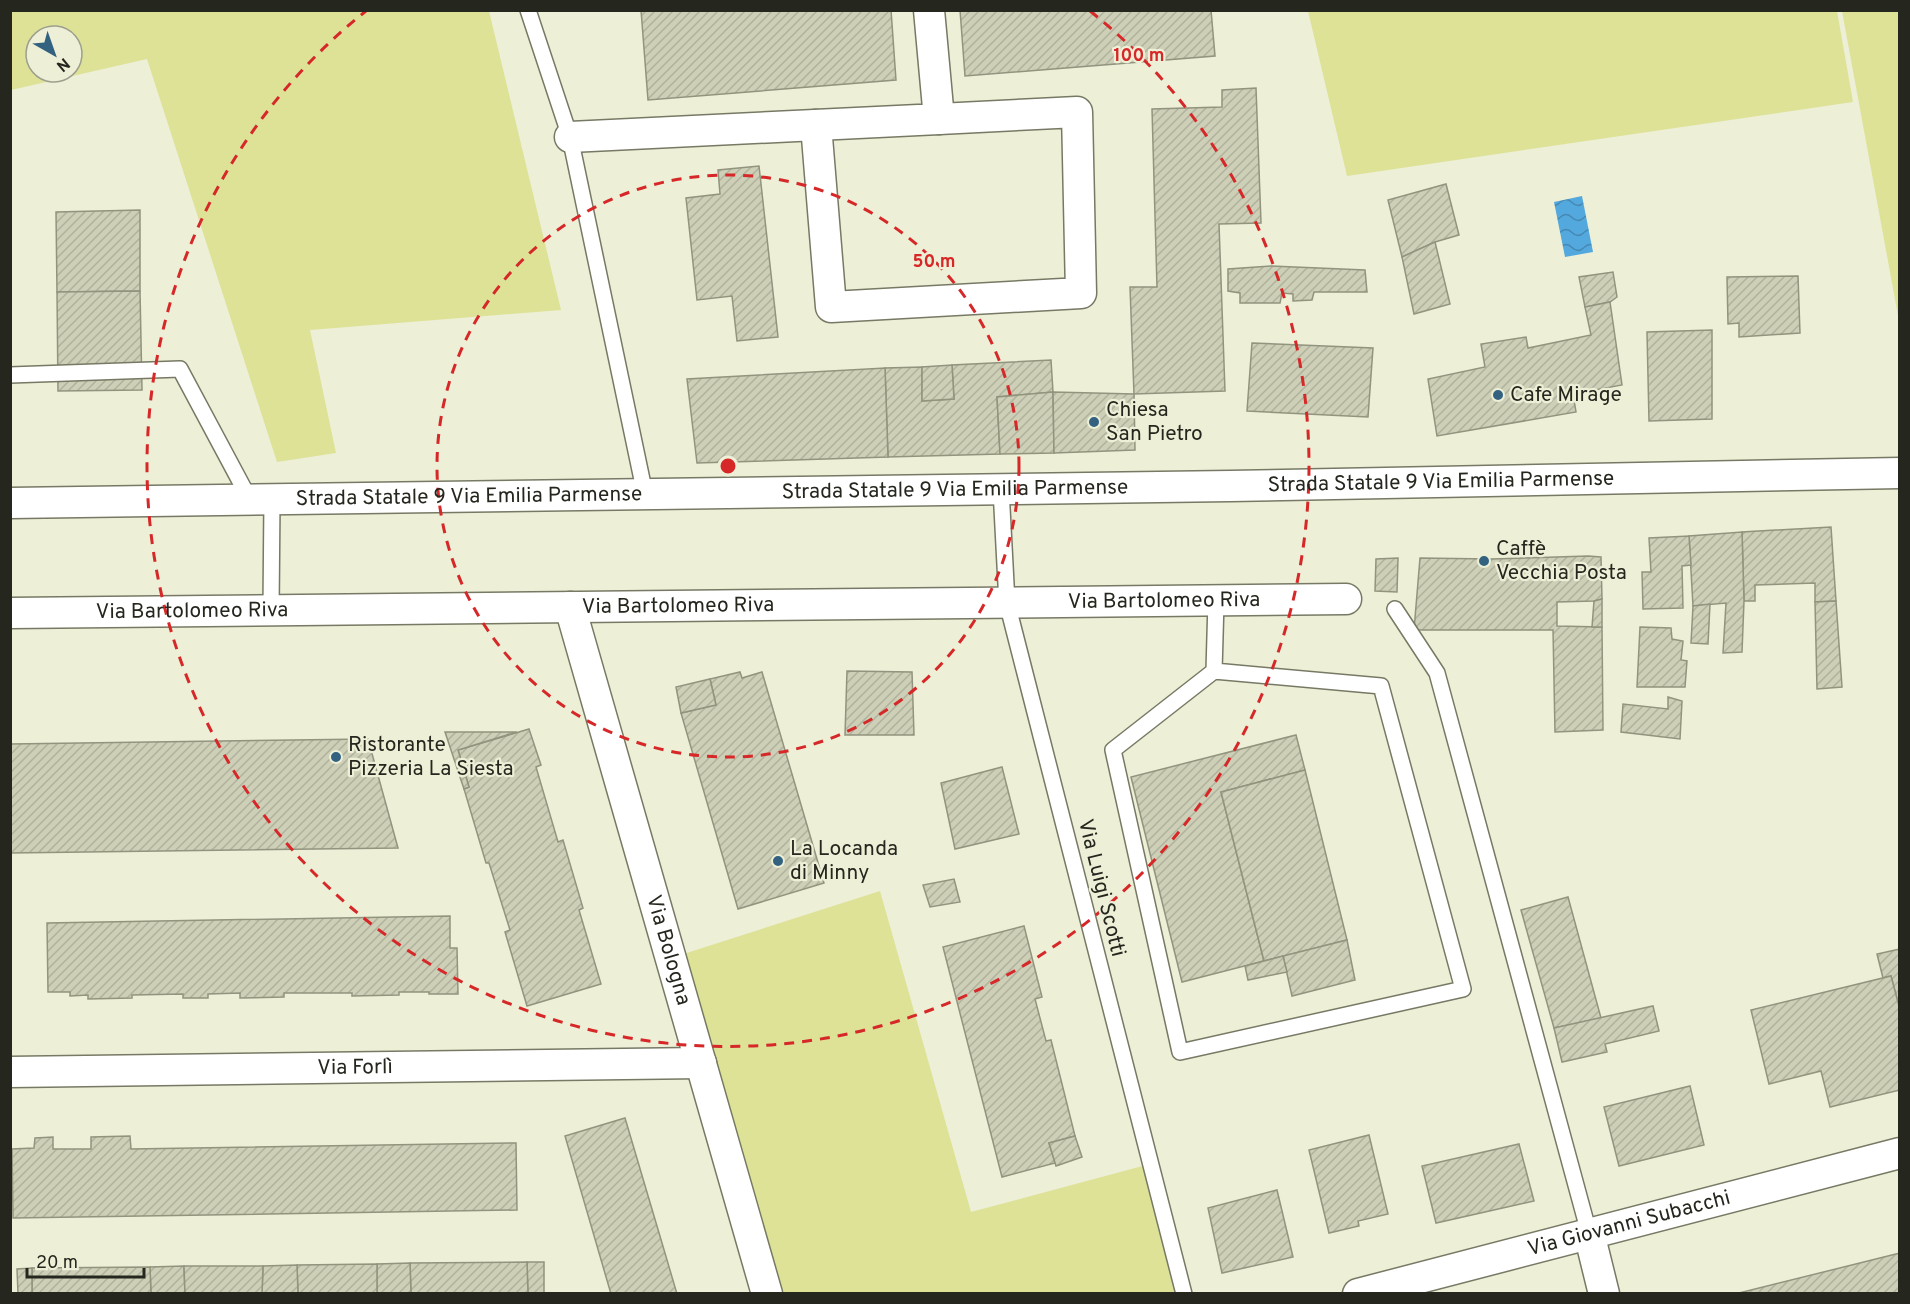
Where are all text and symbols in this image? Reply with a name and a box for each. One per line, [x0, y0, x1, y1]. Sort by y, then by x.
north arrow [24, 24, 84, 84]
text: 100 m [1113, 45, 1165, 68]
text: N [52, 53, 73, 75]
text: 50 m [912, 251, 956, 274]
place label: Cafe Mirage [1510, 382, 1622, 409]
marker: Cafe Mirage [1491, 388, 1505, 402]
place label: Chiesa San Pietro [1106, 397, 1203, 448]
marker: Chiesa San Pietro [1087, 415, 1101, 429]
centre of rings [718, 456, 738, 476]
street label: Strada Statale 9 Via Emilia Parmense [1267, 465, 1614, 499]
street label: Strada Statale 9 Via Emilia Parmense [781, 474, 1128, 506]
street label: Strada Statale 9 Via Emilia Parmense [295, 481, 642, 513]
place label: Caffè Vecchia Posta [1496, 536, 1627, 587]
marker: Caffè Vecchia Posta [1477, 554, 1491, 568]
street label: Via Bartolomeo Riva [1068, 586, 1260, 615]
street label: Via Bartolomeo Riva [582, 591, 774, 621]
street label: Via Bartolomeo Riva [96, 597, 288, 626]
place label: Ristorante Pizzeria La Siesta [348, 732, 514, 783]
marker: Ristorante Pizzeria La Siesta [329, 750, 343, 764]
street label: Via Luigi Scotti [1071, 816, 1131, 960]
place label: La Locanda di Minny [790, 836, 898, 887]
marker: La Locanda di Minny [771, 854, 785, 868]
street label: Via Bologna [640, 892, 697, 1008]
street label: Via Forlì [317, 1054, 393, 1081]
street label: Via Giovanni Subacchi [1525, 1184, 1733, 1263]
scale bar [27, 1241, 144, 1279]
text: 20 m [36, 1252, 78, 1275]

